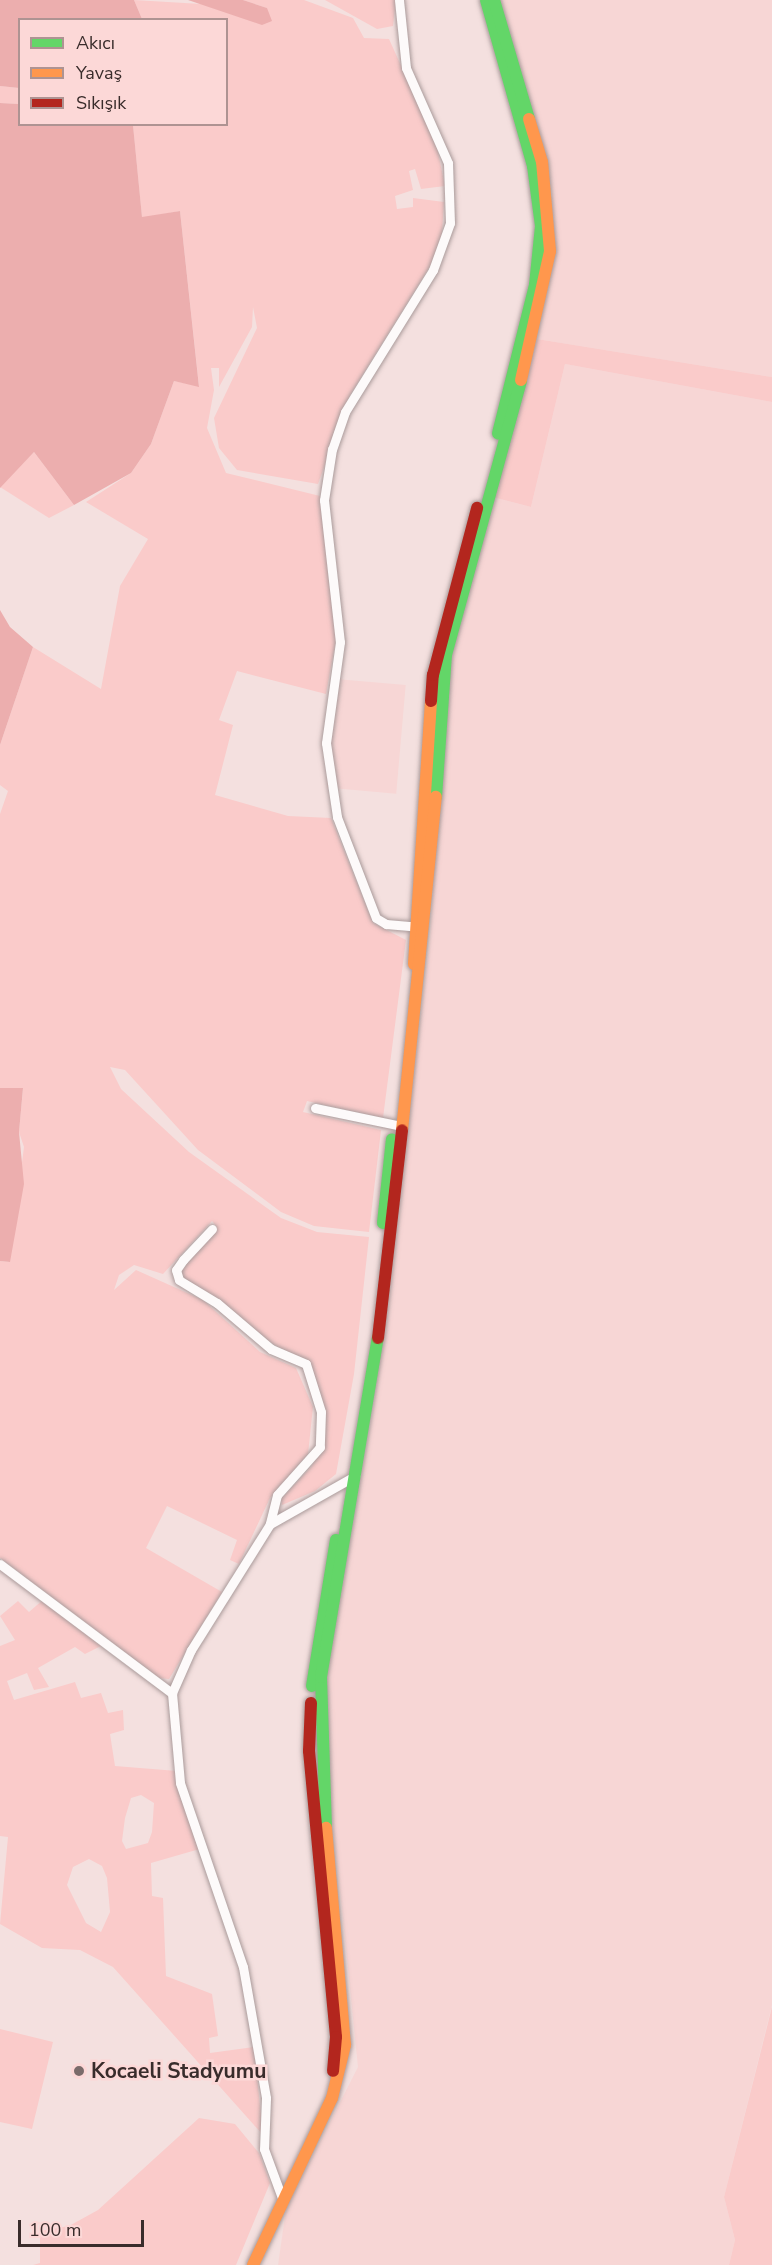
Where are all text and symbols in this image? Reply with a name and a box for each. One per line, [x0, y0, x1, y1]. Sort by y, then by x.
legend [18, 18, 228, 126]
text: Akıcı [76, 31, 115, 55]
text: Yavaş [76, 61, 122, 85]
text: Sıkışık [76, 91, 126, 115]
place label: Kocaeli Stadyumu [91, 2058, 266, 2084]
marker: Kocaeli Stadyumu [72, 2064, 86, 2078]
scale bar [21, 2208, 147, 2246]
text: 100 m [29, 2218, 81, 2242]

